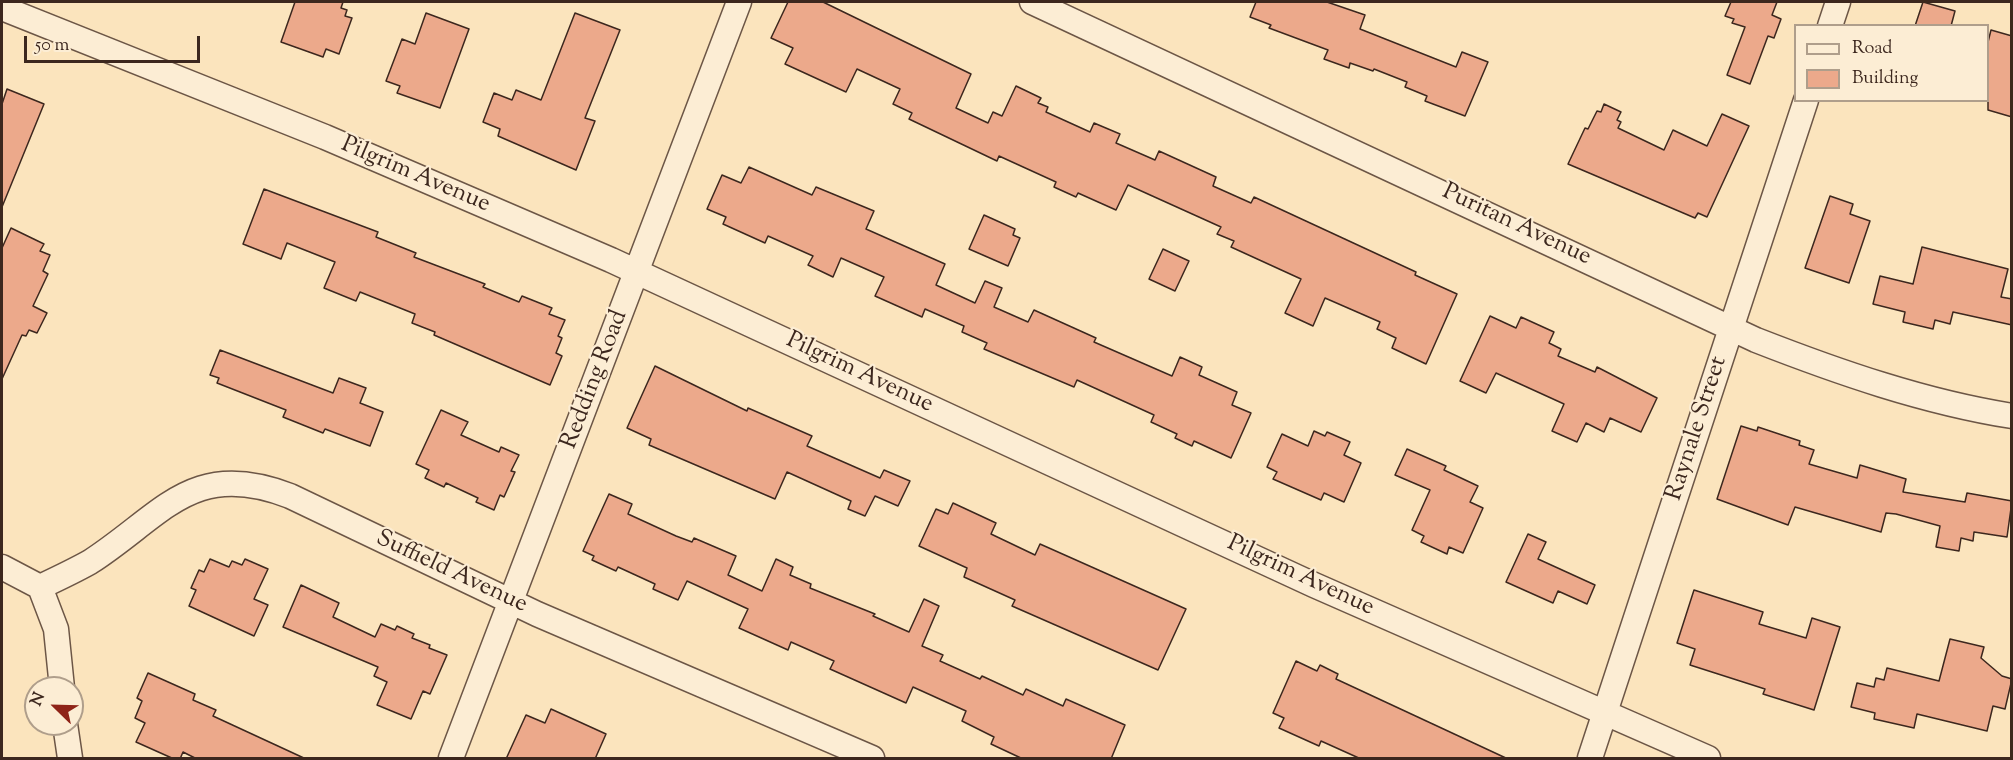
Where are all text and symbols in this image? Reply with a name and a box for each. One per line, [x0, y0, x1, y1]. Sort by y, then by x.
scale bar [27, 24, 202, 62]
legend [1794, 24, 1989, 102]
text: 50 m [35, 33, 69, 59]
text: Road [1852, 36, 1892, 62]
text: Building [1852, 66, 1918, 92]
street label: Pilgrim Avenue [336, 132, 494, 220]
street label: Puritan Avenue [1437, 179, 1595, 273]
street label: Redding Road [556, 307, 636, 453]
street label: Pilgrim Avenue [781, 327, 937, 421]
street label: Raynale Street [1661, 353, 1735, 505]
street label: Suffield Avenue [371, 525, 531, 621]
street label: Pilgrim Avenue [1222, 530, 1378, 624]
north arrow [24, 676, 84, 736]
text: N [26, 689, 52, 710]

